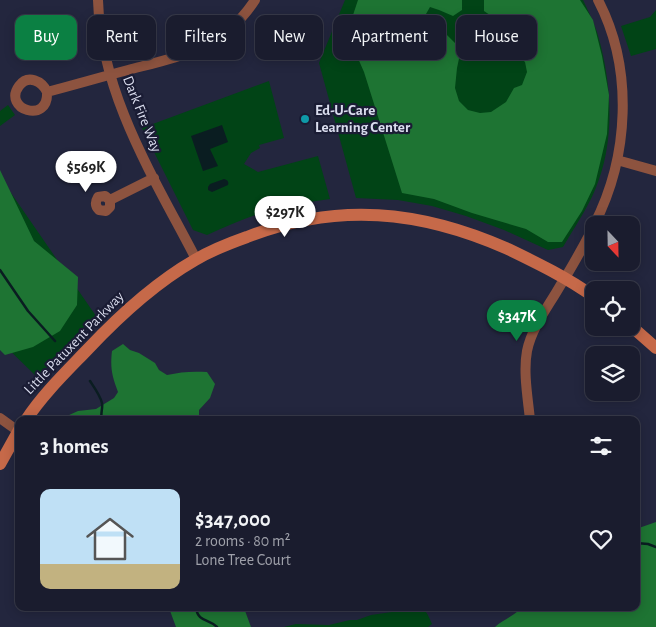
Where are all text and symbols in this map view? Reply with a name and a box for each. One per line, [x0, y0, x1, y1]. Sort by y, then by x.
chip: Buy [15, 15, 77, 60]
chip: Rent [87, 15, 156, 60]
chip: Filters [166, 15, 245, 60]
chip: New [255, 15, 323, 60]
chip: Apartment [333, 15, 446, 60]
chip: House [456, 15, 537, 60]
street label: Dark Fire Way [120, 74, 164, 155]
place label: Ed-U-Care Learning Center [315, 103, 411, 135]
marker: Ed-U-Care Learning Center [299, 113, 311, 125]
pin: $569K [51, 150, 121, 193]
text: $569K [67, 159, 105, 175]
pin: $297K [250, 196, 320, 238]
text: $297K [266, 204, 304, 220]
north arrow [585, 216, 640, 271]
map controls [585, 216, 640, 401]
button: locate [585, 281, 640, 336]
street label: Little Patuxent Parkway [21, 288, 127, 397]
pin: $347K [482, 300, 552, 342]
text: $347K [498, 308, 536, 324]
button: layers [585, 346, 640, 401]
icon: filters [587, 432, 615, 460]
text: 3 homes [40, 436, 109, 457]
icon: home [80, 509, 140, 569]
text: $347,000 [195, 509, 271, 530]
icon: heart [587, 525, 615, 553]
text: 2 rooms · 80 m² [195, 533, 290, 549]
text: Lone Tree Court [195, 552, 291, 568]

